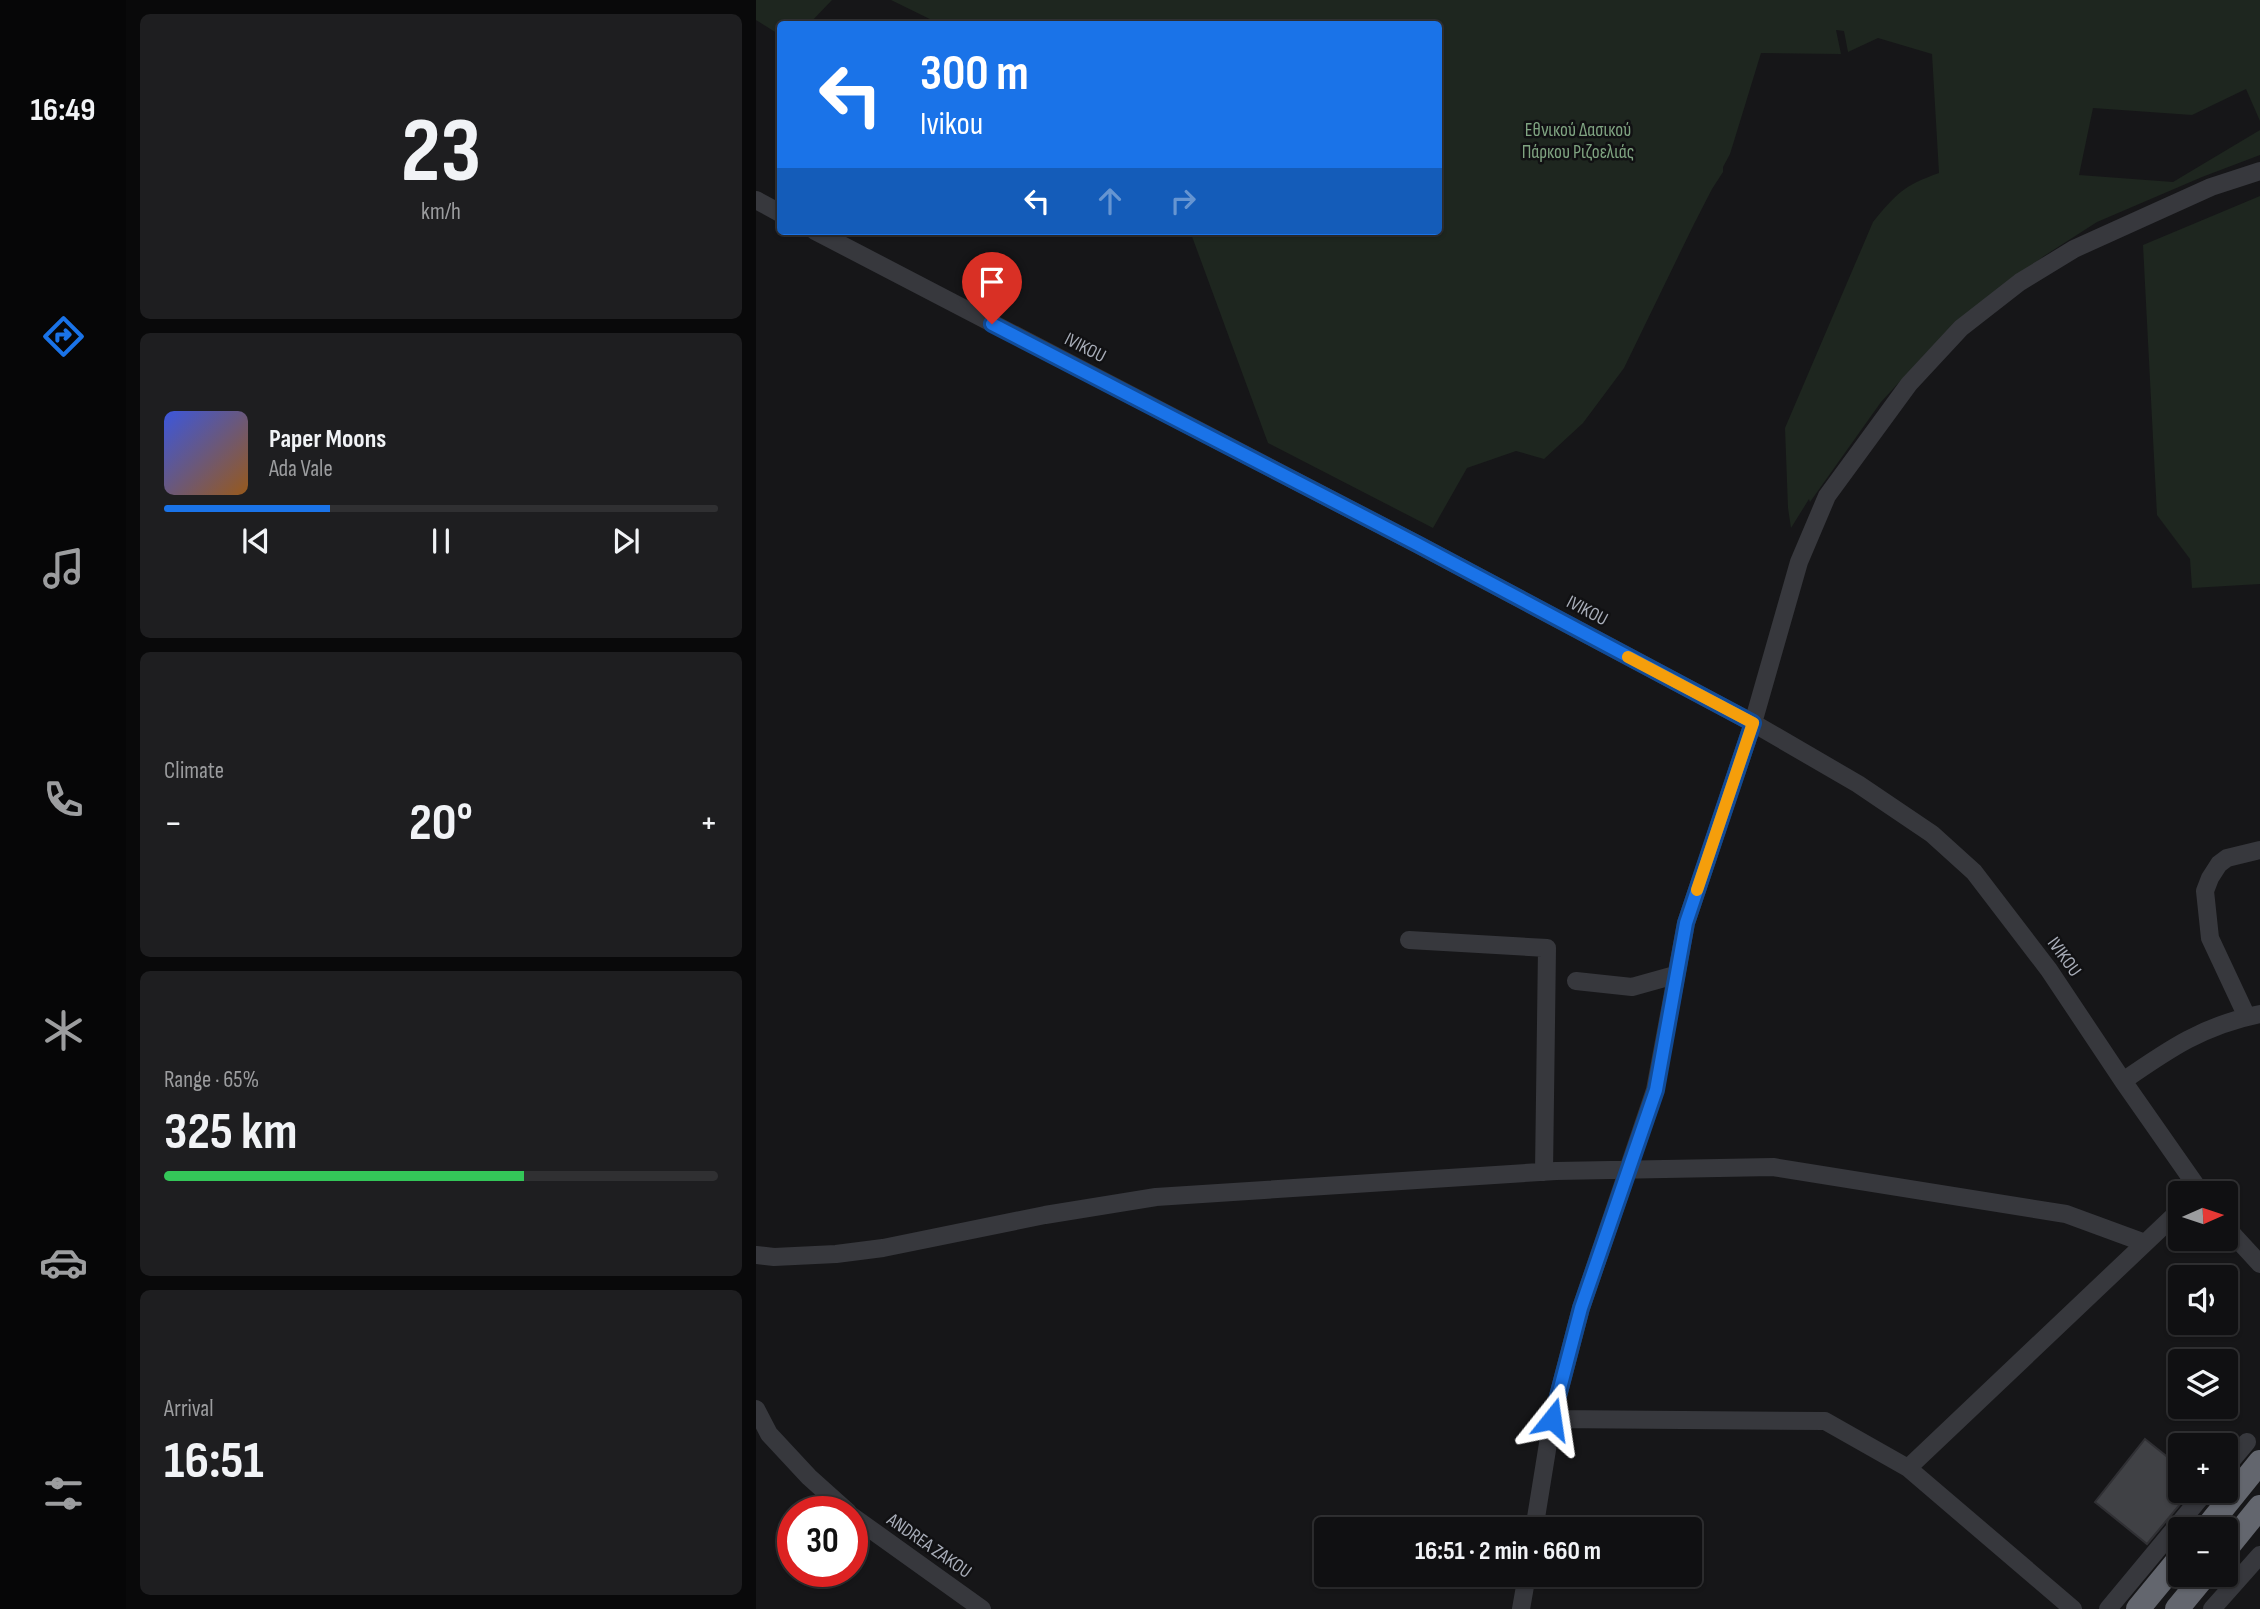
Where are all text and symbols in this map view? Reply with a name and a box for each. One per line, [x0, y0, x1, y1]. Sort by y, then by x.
text: 300 m [920, 45, 1029, 104]
icon: left [805, 49, 896, 140]
text: 16:49 [31, 91, 95, 130]
text: 23 [401, 98, 481, 207]
text: Ivikou [920, 105, 983, 144]
park label: Εθνικού Δασικού Πάρκου Ριζοελιάς [1522, 119, 1634, 164]
icon: left [1018, 182, 1056, 220]
icon: ahead [1091, 182, 1129, 220]
icon: right [1164, 182, 1202, 220]
text: km/h [421, 198, 461, 226]
pin [962, 252, 1022, 324]
icon: arrive [973, 263, 1011, 301]
icon: directions [39, 312, 88, 361]
street label: IVIKOU [1060, 328, 1110, 368]
text: Paper Moons [269, 424, 386, 455]
text: Ada Vale [269, 455, 333, 483]
icon: previous [237, 522, 275, 560]
icon: pause [422, 522, 460, 560]
icon: next [607, 522, 645, 560]
icon: music [39, 544, 88, 593]
street label: IVIKOU [1562, 591, 1612, 631]
text: Climate [164, 757, 224, 785]
icon: phone [39, 775, 88, 824]
text: 20° [409, 792, 473, 855]
text: − [164, 801, 183, 846]
text: + [699, 801, 718, 846]
street label: IVIKOU [2042, 933, 2086, 981]
icon: climate [39, 1006, 88, 1055]
text: Range · 65% [164, 1066, 259, 1094]
text: 325 km [164, 1101, 297, 1164]
north arrow [2168, 1181, 2238, 1251]
map controls [2168, 1181, 2238, 1587]
icon: car [39, 1238, 88, 1287]
button: sound [2168, 1265, 2238, 1335]
button: layers [2168, 1349, 2238, 1419]
position arrow [1515, 1382, 1589, 1456]
text: Arrival [164, 1395, 213, 1423]
text: 16:51 [164, 1430, 264, 1493]
button: + [2168, 1433, 2238, 1503]
icon: filters [39, 1469, 88, 1518]
speed limit sign: 30 [777, 1496, 868, 1587]
street label: ANDREA ZAKOU [881, 1508, 976, 1584]
button: − [2168, 1517, 2238, 1587]
text: 16:51 · 2 min · 660 m [1415, 1536, 1601, 1567]

